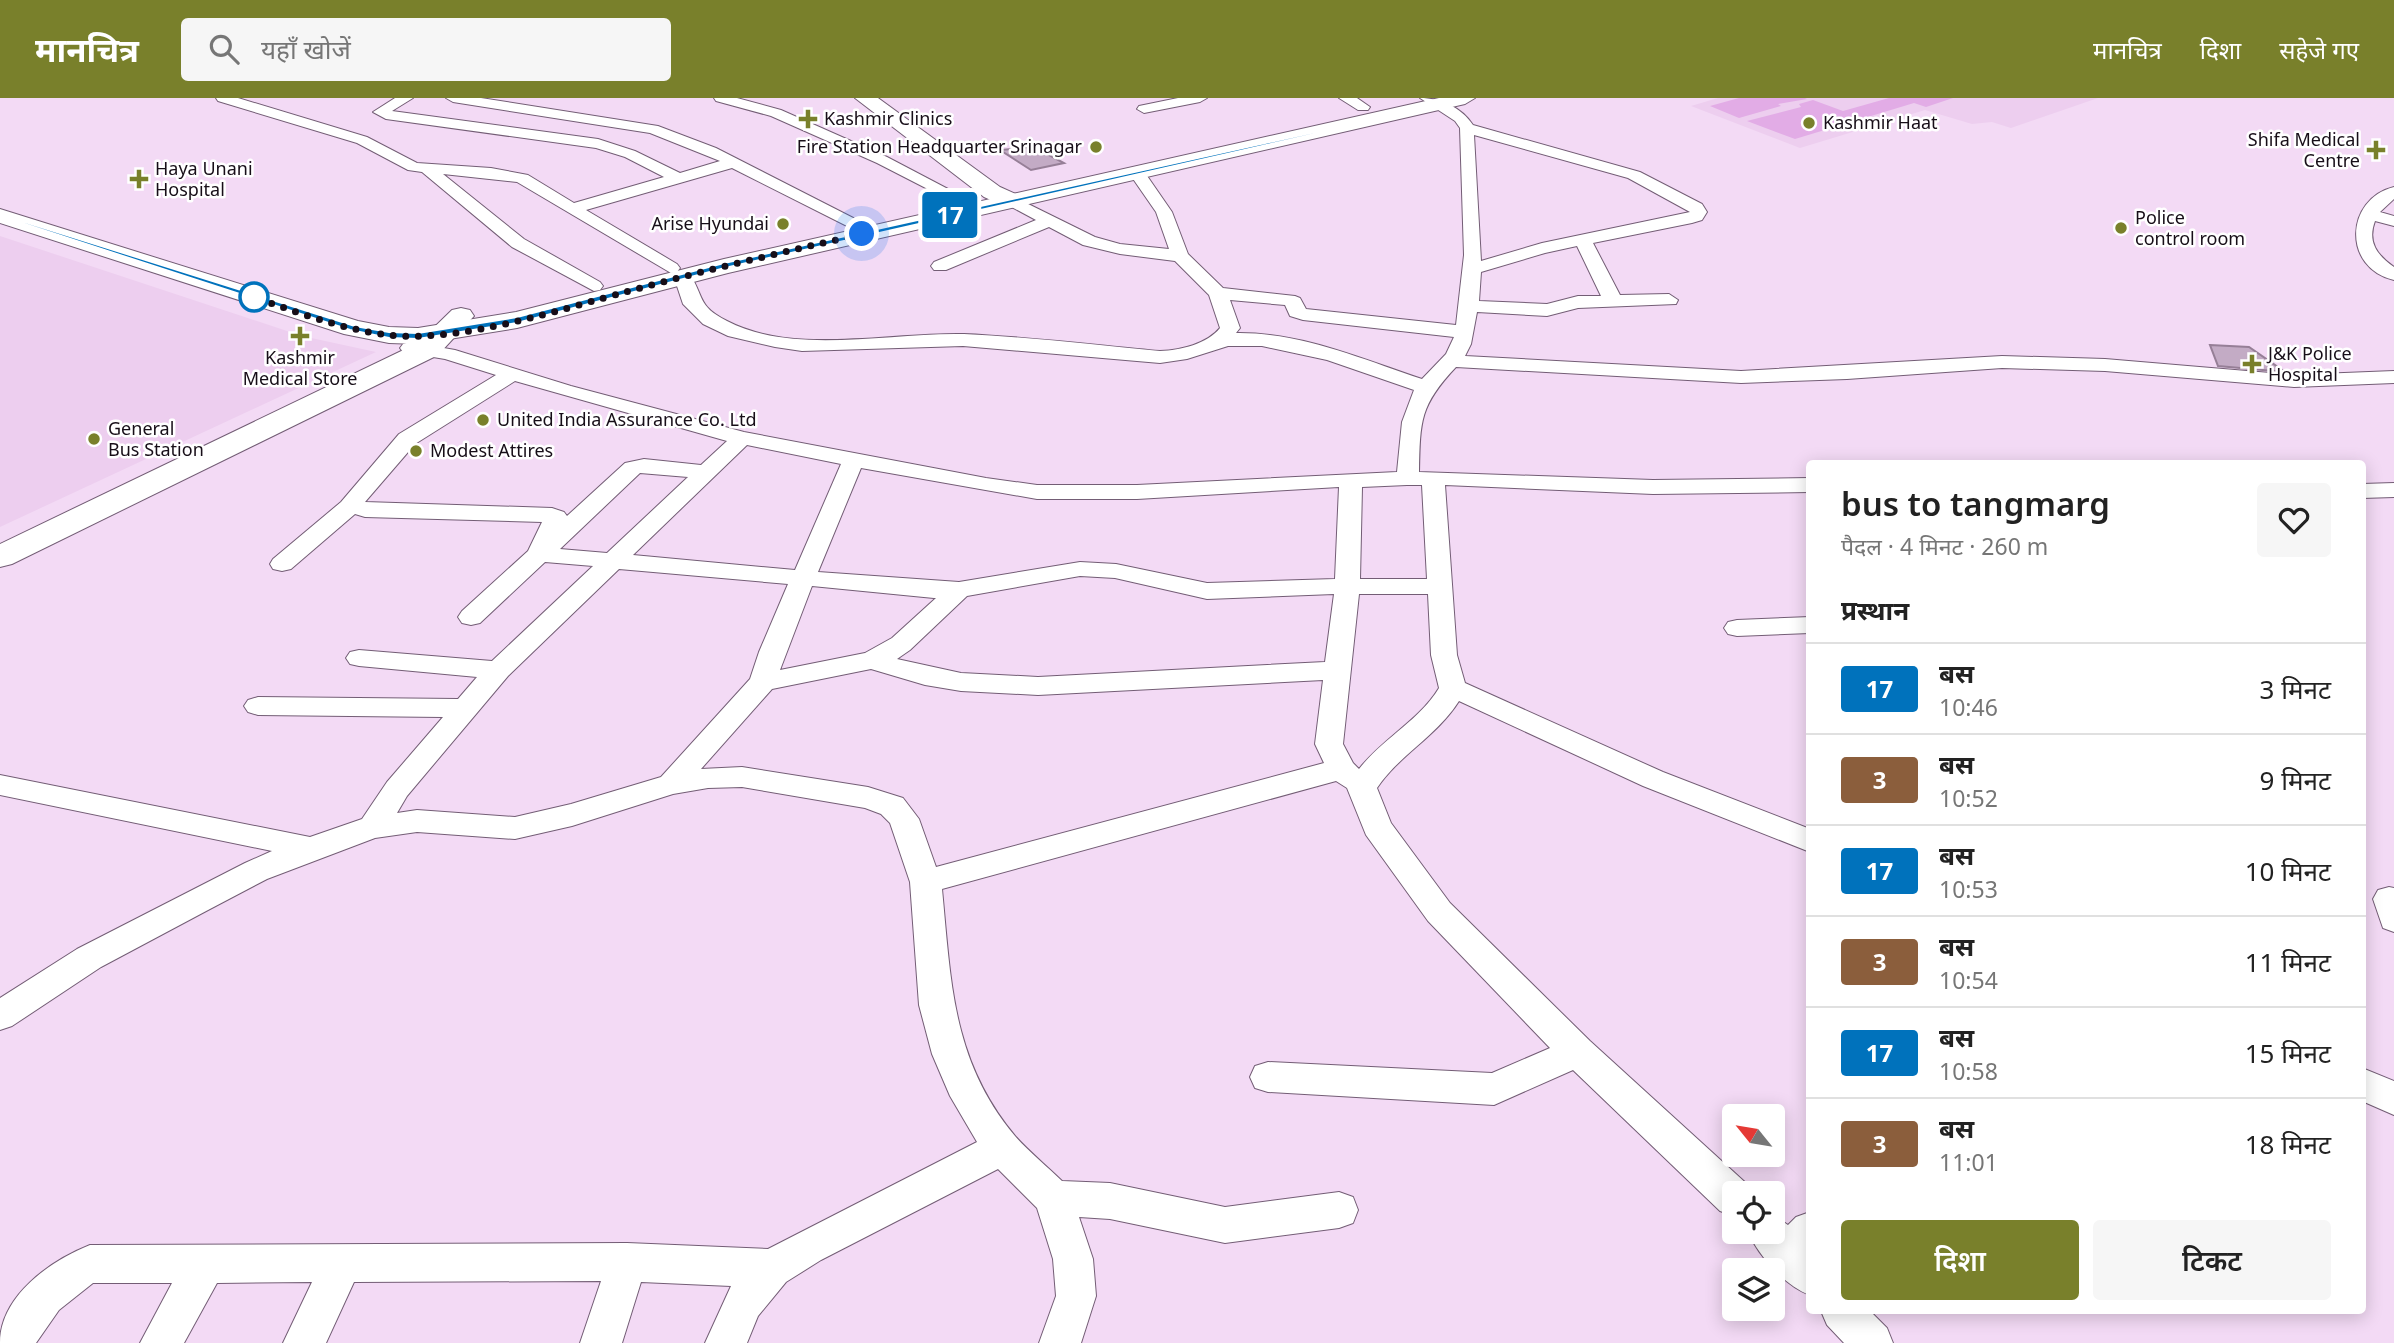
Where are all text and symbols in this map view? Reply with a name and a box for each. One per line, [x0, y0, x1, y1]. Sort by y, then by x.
search box [181, 18, 671, 81]
text: मानचित्र [35, 27, 139, 72]
icon: search [205, 30, 243, 68]
text: यहाँ खोजें [261, 31, 351, 67]
text: मानचित्र [2093, 33, 2162, 66]
text: दिशा [2200, 33, 2241, 66]
text: सहेजे गए [2279, 33, 2359, 66]
place label: Kashmir Clinics [824, 106, 952, 130]
marker: Kashmir Clinics [798, 109, 818, 129]
place label: Kashmir Haat [1823, 110, 1938, 134]
marker: Kashmir Haat [1801, 115, 1817, 131]
place label: Shifa Medical Centre [2248, 127, 2360, 172]
place label: Fire Station Headquarter Srinagar [797, 134, 1083, 158]
marker: Fire Station Headquarter Srinagar [1088, 139, 1104, 155]
marker: Shifa Medical Centre [2366, 140, 2386, 160]
place label: Haya Unani Hospital [155, 156, 253, 201]
marker: Haya Unani Hospital [129, 169, 149, 189]
line badge: 17 [918, 192, 982, 238]
text: 17 [936, 198, 964, 231]
place label: Police control room [2135, 205, 2245, 250]
place label: Arise Hyundai [651, 211, 769, 235]
marker: Arise Hyundai [775, 216, 791, 232]
your location [844, 216, 879, 251]
marker: Police control room [2113, 220, 2129, 236]
unlabelled marker [239, 282, 269, 312]
marker: Kashmir Medical Store [292, 328, 308, 344]
place label: J&K Police Hospital [2266, 341, 2352, 386]
place label: Kashmir Medical Store [243, 345, 357, 390]
marker: J&K Police Hospital [2242, 354, 2262, 374]
place label: United India Assurance Co. Ltd [497, 407, 756, 431]
marker: United India Assurance Co. Ltd [475, 412, 491, 428]
place label: General Bus Station [108, 416, 204, 461]
marker: General Bus Station [86, 431, 102, 447]
place label: Modest Attires [430, 438, 553, 462]
marker: Modest Attires [408, 443, 424, 459]
text: bus to tangmarg [1841, 481, 2110, 526]
button: heart [2257, 483, 2331, 557]
text: पैदल · 4 मिनट · 260 m [1841, 530, 2048, 562]
text: प्रस्थान [1841, 592, 1909, 628]
text: बस [1939, 655, 1974, 691]
text: 3 मिनट [2260, 671, 2331, 707]
text: 17 [1866, 672, 1893, 705]
text: 10:46 [1939, 691, 1998, 723]
text: बस [1939, 746, 1974, 782]
text: 9 मिनट [2260, 762, 2331, 798]
text: 3 [1873, 763, 1886, 796]
text: 10:52 [1939, 782, 1998, 814]
text: बस [1939, 837, 1974, 873]
text: 10 मिनट [2245, 853, 2331, 889]
text: 17 [1866, 854, 1893, 887]
text: 10:53 [1939, 873, 1998, 905]
text: बस [1939, 928, 1974, 964]
text: 11 मिनट [2245, 944, 2331, 980]
text: 3 [1873, 945, 1886, 978]
text: 10:54 [1939, 964, 1998, 996]
text: बस [1939, 1019, 1974, 1055]
text: 15 मिनट [2245, 1035, 2331, 1071]
text: 17 [1866, 1036, 1893, 1069]
text: 10:58 [1939, 1055, 1998, 1087]
north arrow [1722, 1104, 1785, 1167]
map controls [1722, 1104, 1785, 1321]
text: बस [1939, 1110, 1974, 1146]
text: 18 मिनट [2245, 1126, 2331, 1162]
text: 3 [1873, 1127, 1886, 1160]
text: 11:01 [1939, 1146, 1998, 1178]
button: locate [1722, 1181, 1785, 1244]
button: दिशा [1841, 1220, 2079, 1300]
button: टिकट [2093, 1220, 2331, 1300]
button: layers [1722, 1258, 1785, 1321]

